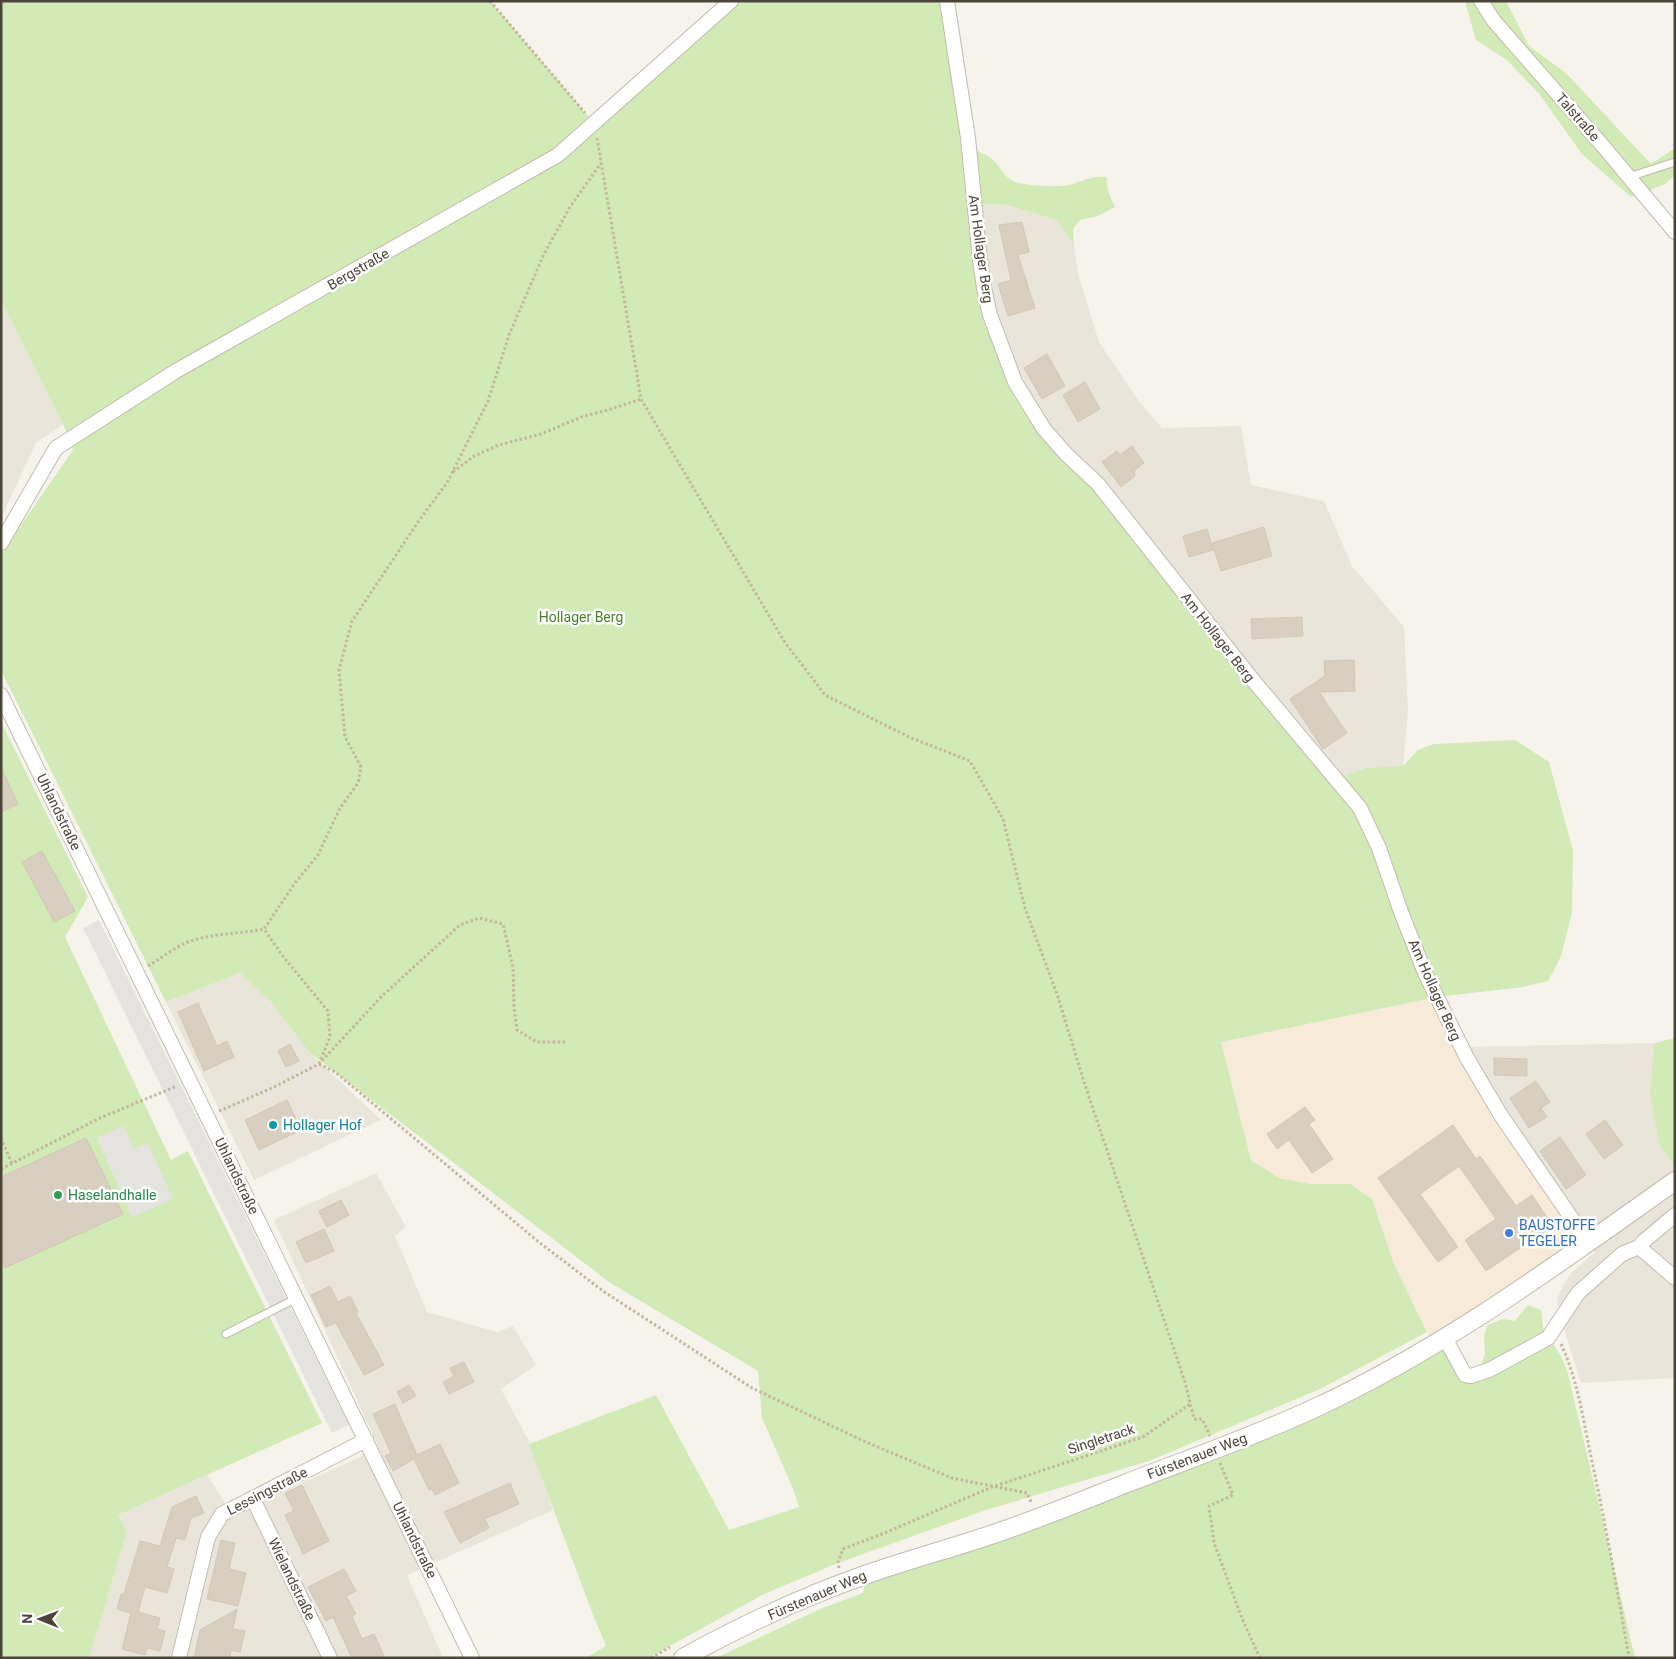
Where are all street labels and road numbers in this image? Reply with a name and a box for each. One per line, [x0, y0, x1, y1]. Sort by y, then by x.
street label: Talstraße [1553, 90, 1603, 144]
street label: Am Hollager Berg [965, 194, 997, 304]
street label: Bergstraße [324, 245, 392, 293]
street label: Am Hollager Berg [1178, 589, 1258, 685]
street label: Uhlandstraße [34, 771, 84, 853]
street label: Am Hollager Berg [1405, 937, 1465, 1043]
street label: Uhlandstraße [212, 1135, 262, 1217]
street label: Singletrack [1066, 1420, 1137, 1457]
street label: Fürstenauer Weg [1145, 1430, 1249, 1482]
street label: Lessingstraße [224, 1464, 310, 1518]
street label: Uhlandstraße [390, 1499, 440, 1581]
street label: Wielandstraße [265, 1535, 319, 1623]
street label: Fürstenauer Weg [765, 1567, 869, 1623]

